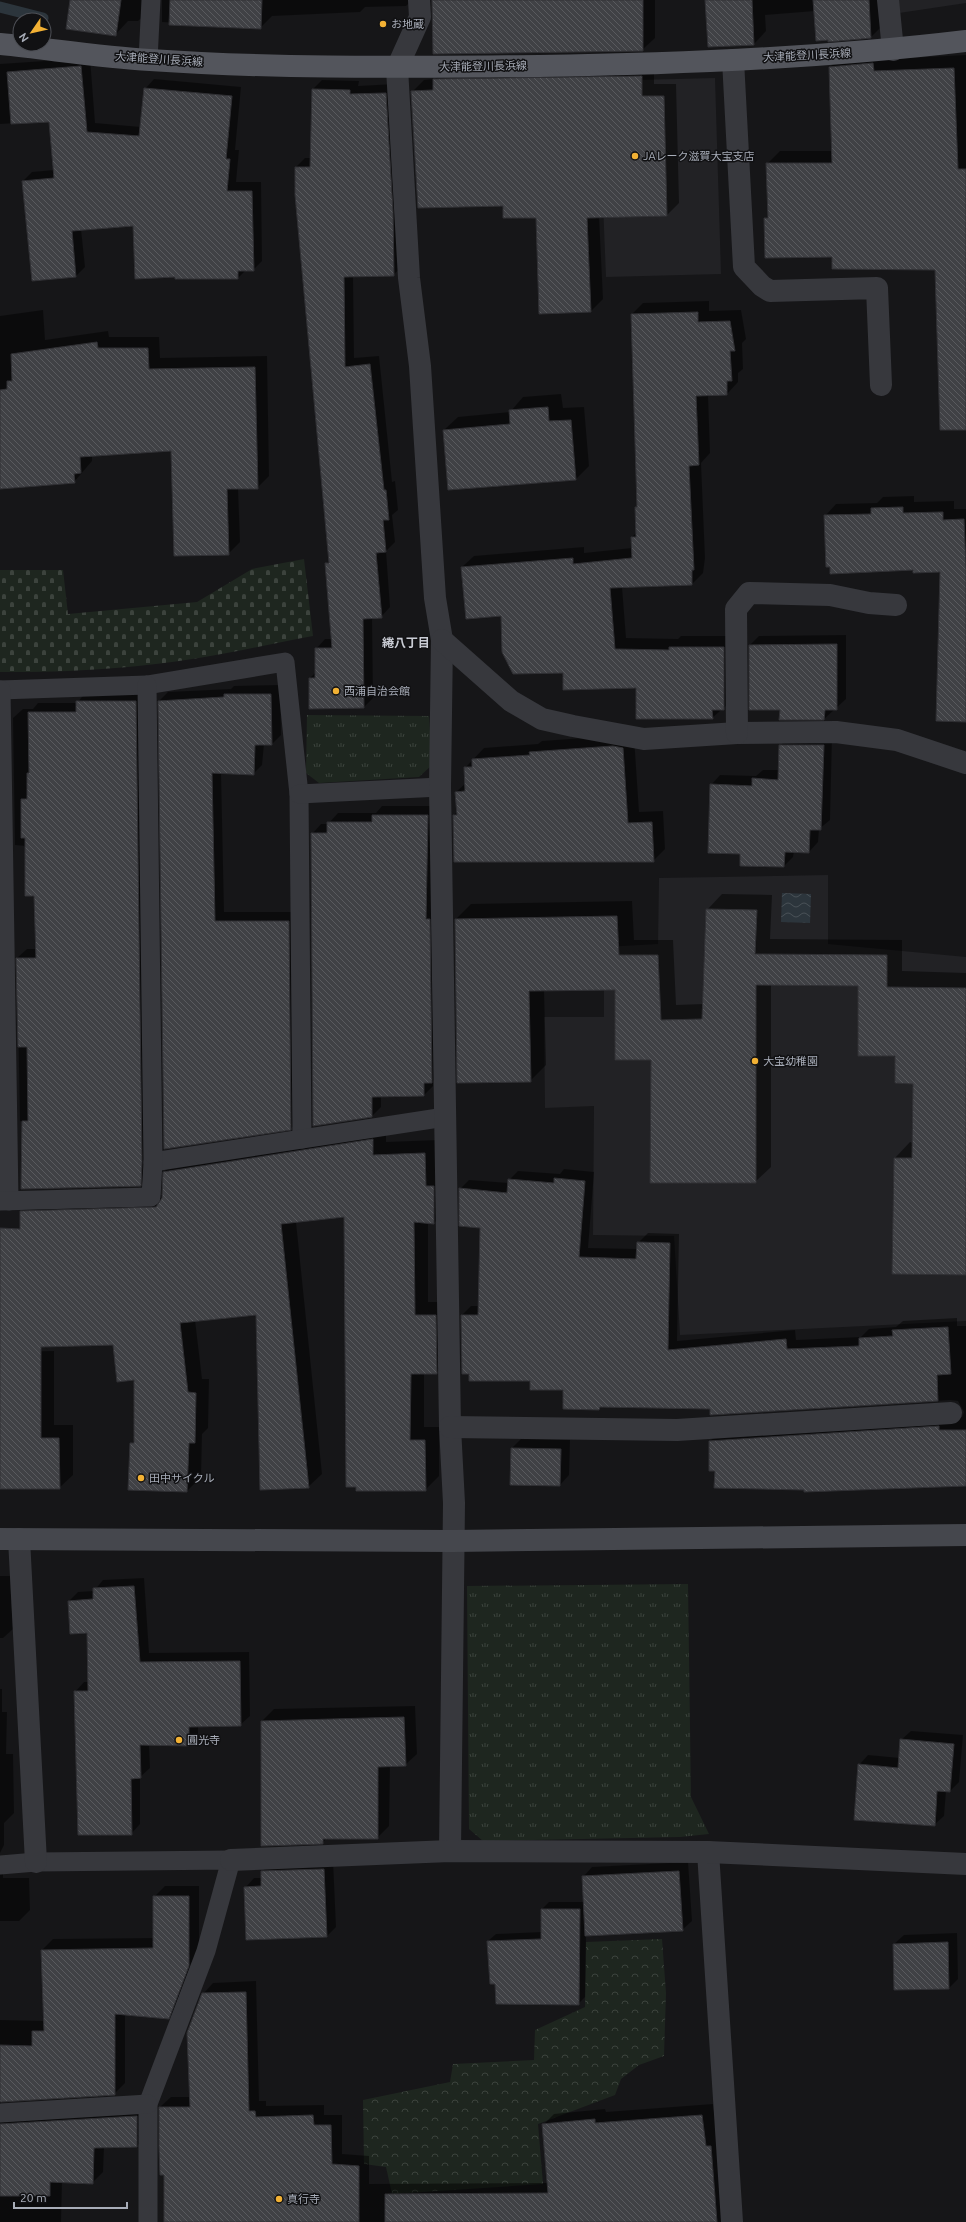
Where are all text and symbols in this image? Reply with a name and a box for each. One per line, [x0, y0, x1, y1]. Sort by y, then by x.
north arrow [12, 12, 52, 52]
place label: お地蔵 [391, 18, 424, 30]
marker: お地蔵 [378, 19, 388, 29]
text: N [16, 31, 31, 44]
street label: 大津能登川長浜線 [763, 47, 851, 63]
street label: 大津能登川長浜線 [115, 50, 203, 68]
street label: 大津能登川長浜線 [439, 59, 527, 73]
place label: JAレーク滋賀大宝支店 [643, 150, 755, 162]
marker: JAレーク滋賀大宝支店 [630, 151, 640, 161]
district label: 綣八丁目 [382, 636, 430, 649]
place label: 西浦自治会館 [344, 685, 410, 697]
marker: 西浦自治会館 [331, 686, 341, 696]
place label: 大宝幼稚園 [763, 1055, 818, 1067]
marker: 大宝幼稚園 [750, 1056, 760, 1066]
place label: 田中サイクル [149, 1472, 214, 1484]
marker: 田中サイクル [136, 1473, 146, 1483]
place label: 圓光寺 [187, 1734, 220, 1746]
marker: 圓光寺 [174, 1735, 184, 1745]
scale bar [14, 2184, 127, 2210]
text: 20 m [20, 2191, 47, 2204]
place label: 真行寺 [287, 2193, 320, 2205]
marker: 真行寺 [274, 2194, 284, 2204]

